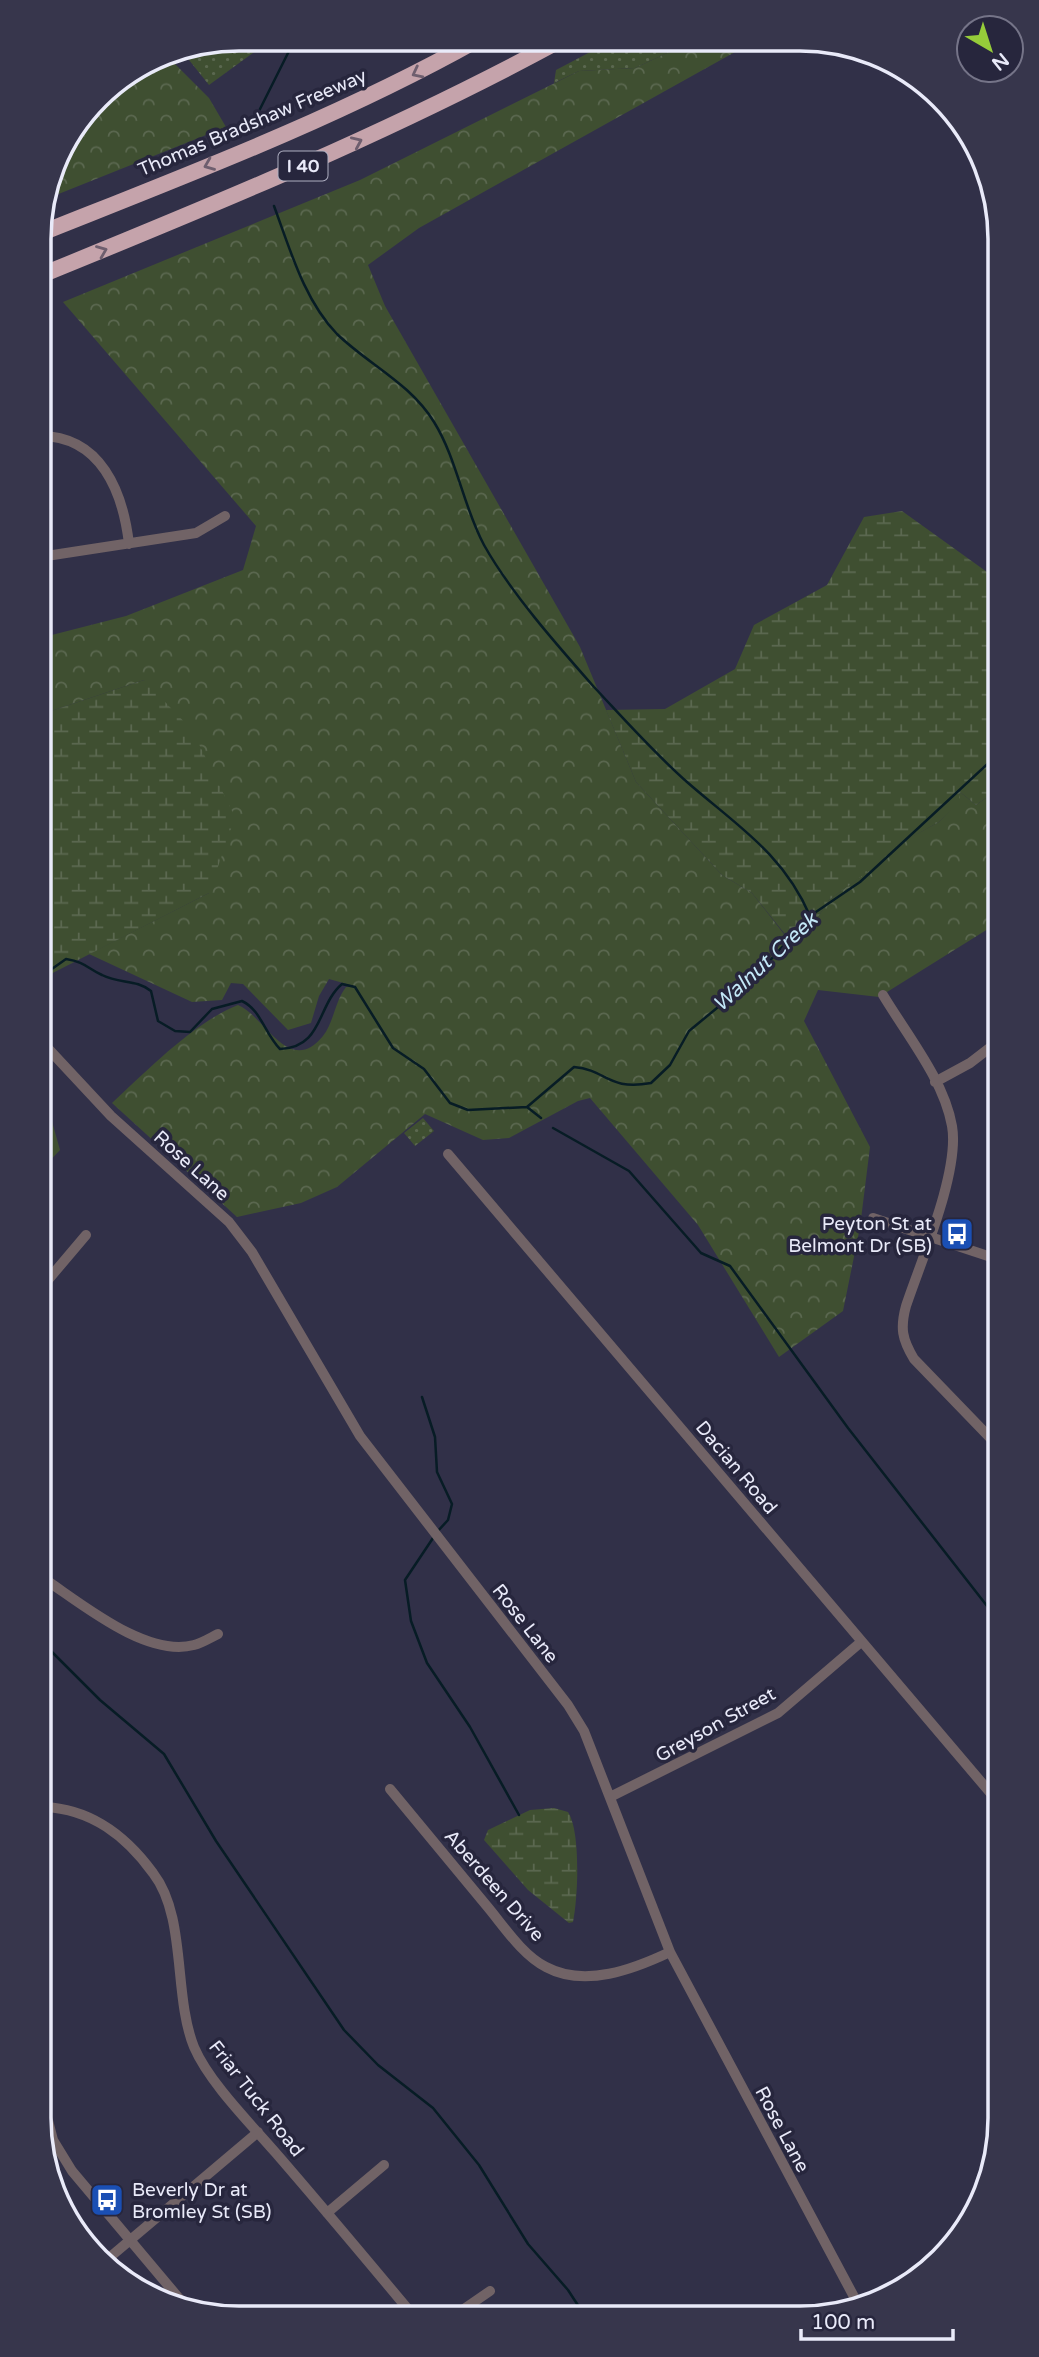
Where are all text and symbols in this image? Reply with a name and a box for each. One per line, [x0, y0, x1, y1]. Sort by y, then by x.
north arrow [955, 14, 1025, 84]
text: N [987, 48, 1013, 75]
street label: Thomas Bradshaw Freeway [135, 65, 370, 181]
one-way arrow [412, 65, 424, 78]
one-way arrow [349, 136, 362, 150]
road number: I 40 [278, 152, 328, 181]
one-way arrow [204, 156, 216, 170]
one-way arrow [96, 245, 108, 259]
water label: Walnut Creek [708, 907, 824, 1017]
street label: Rose Lane [149, 1126, 234, 1205]
place label: Peyton St at Belmont Dr (SB) [788, 1213, 932, 1257]
bus stop icon: Peyton St at Belmont Dr (SB) [938, 1215, 976, 1253]
street label: Dacian Road [691, 1417, 781, 1519]
street label: Rose Lane [488, 1580, 563, 1667]
street label: Greyson Street [652, 1683, 779, 1767]
street label: Aberdeen Drive [440, 1825, 549, 1946]
street label: Friar Tuck Road [204, 2036, 308, 2161]
street label: Rose Lane [750, 2083, 814, 2176]
place label: Beverly Dr at Bromley St (SB) [132, 2179, 271, 2223]
bus stop icon: Beverly Dr at Bromley St (SB) [88, 2181, 126, 2219]
scale bar [801, 2298, 953, 2342]
text: 100 m [811, 2310, 875, 2335]

